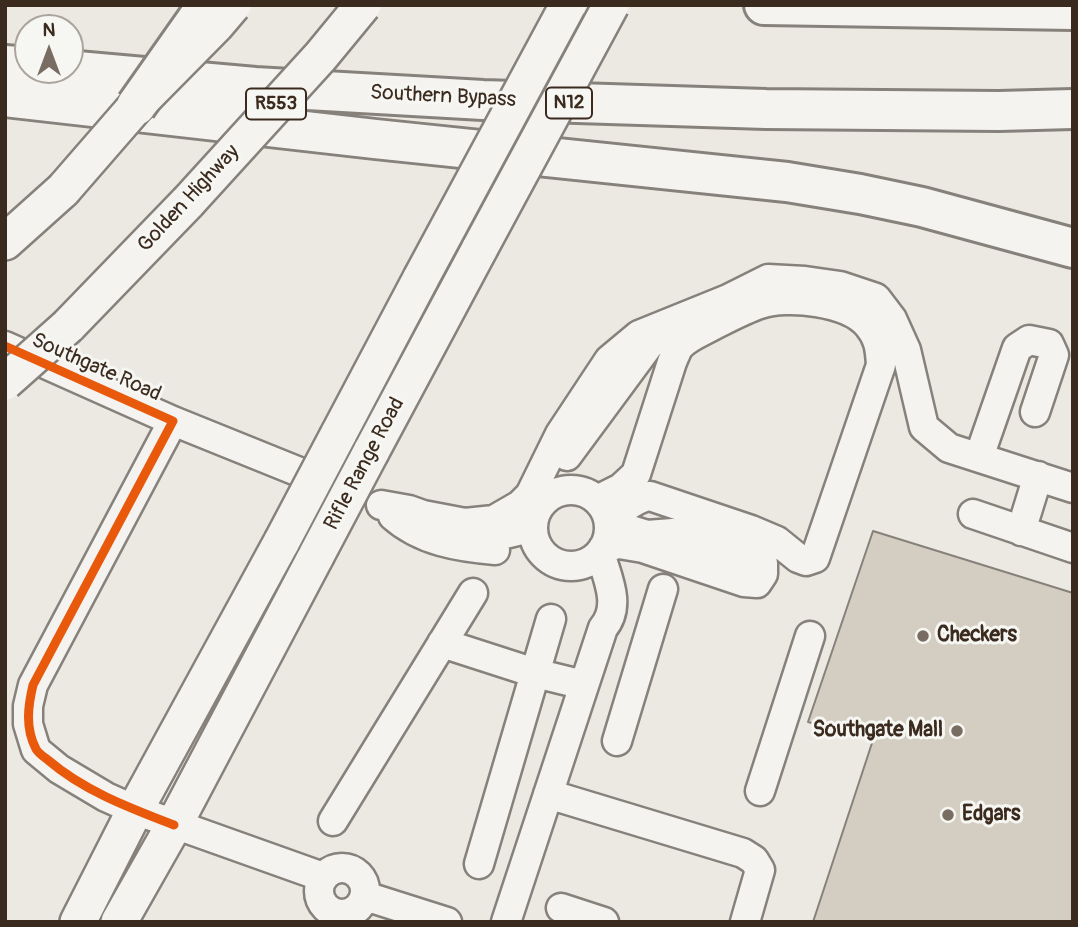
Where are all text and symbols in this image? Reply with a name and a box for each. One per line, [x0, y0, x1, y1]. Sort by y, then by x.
north arrow [14, 14, 84, 84]
text: N [43, 18, 55, 42]
street label: Southern Bypass [369, 81, 517, 113]
road number: R553 [246, 88, 306, 120]
road number: N12 [546, 88, 592, 118]
street label: Golden Highway [133, 140, 245, 258]
street label: Southgate Road [27, 328, 165, 408]
street label: Rifle Range Road [319, 393, 411, 535]
place label: Checkers [937, 623, 1017, 649]
marker: Checkers [915, 628, 931, 644]
place label: Southgate Mall [813, 718, 943, 744]
marker: Southgate Mall [949, 723, 965, 739]
place label: Edgars [962, 802, 1020, 828]
marker: Edgars [940, 807, 956, 823]

